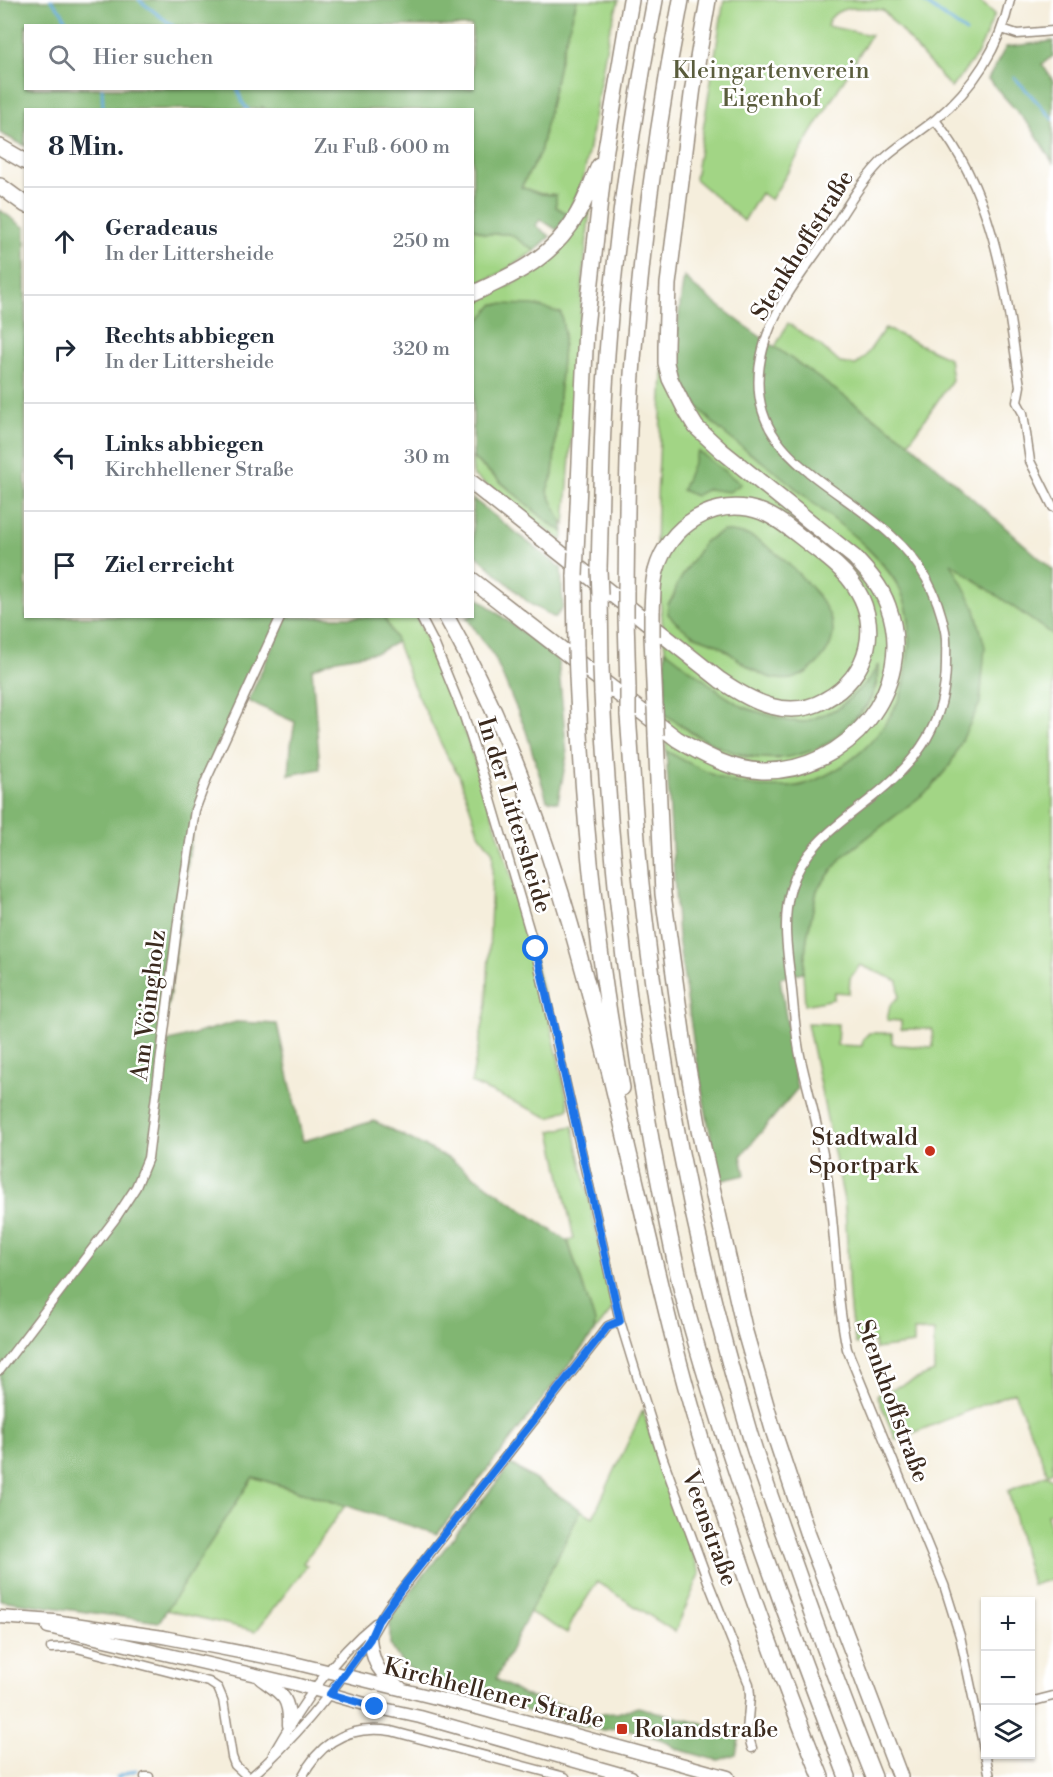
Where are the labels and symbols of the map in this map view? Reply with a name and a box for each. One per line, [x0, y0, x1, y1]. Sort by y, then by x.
park label: Kleingartenverein Eigenhof [672, 56, 870, 114]
street label: Stenkhoffstraße [745, 165, 861, 326]
street label: In der Littersheide [470, 714, 558, 917]
street label: Am Vöingholz [125, 928, 173, 1083]
route start [522, 935, 548, 961]
place label: Stadtwald Sportpark [809, 1123, 919, 1181]
marker: Stadtwald Sportpark [923, 1144, 937, 1158]
street label: Stenkhoffstraße [849, 1316, 935, 1487]
street label: Veenstraße [674, 1465, 744, 1590]
street label: Kirchhellener Straße [380, 1652, 607, 1736]
route end [361, 1693, 387, 1719]
place label: Rolandstraße [634, 1715, 778, 1745]
marker: Rolandstraße [615, 1722, 629, 1736]

